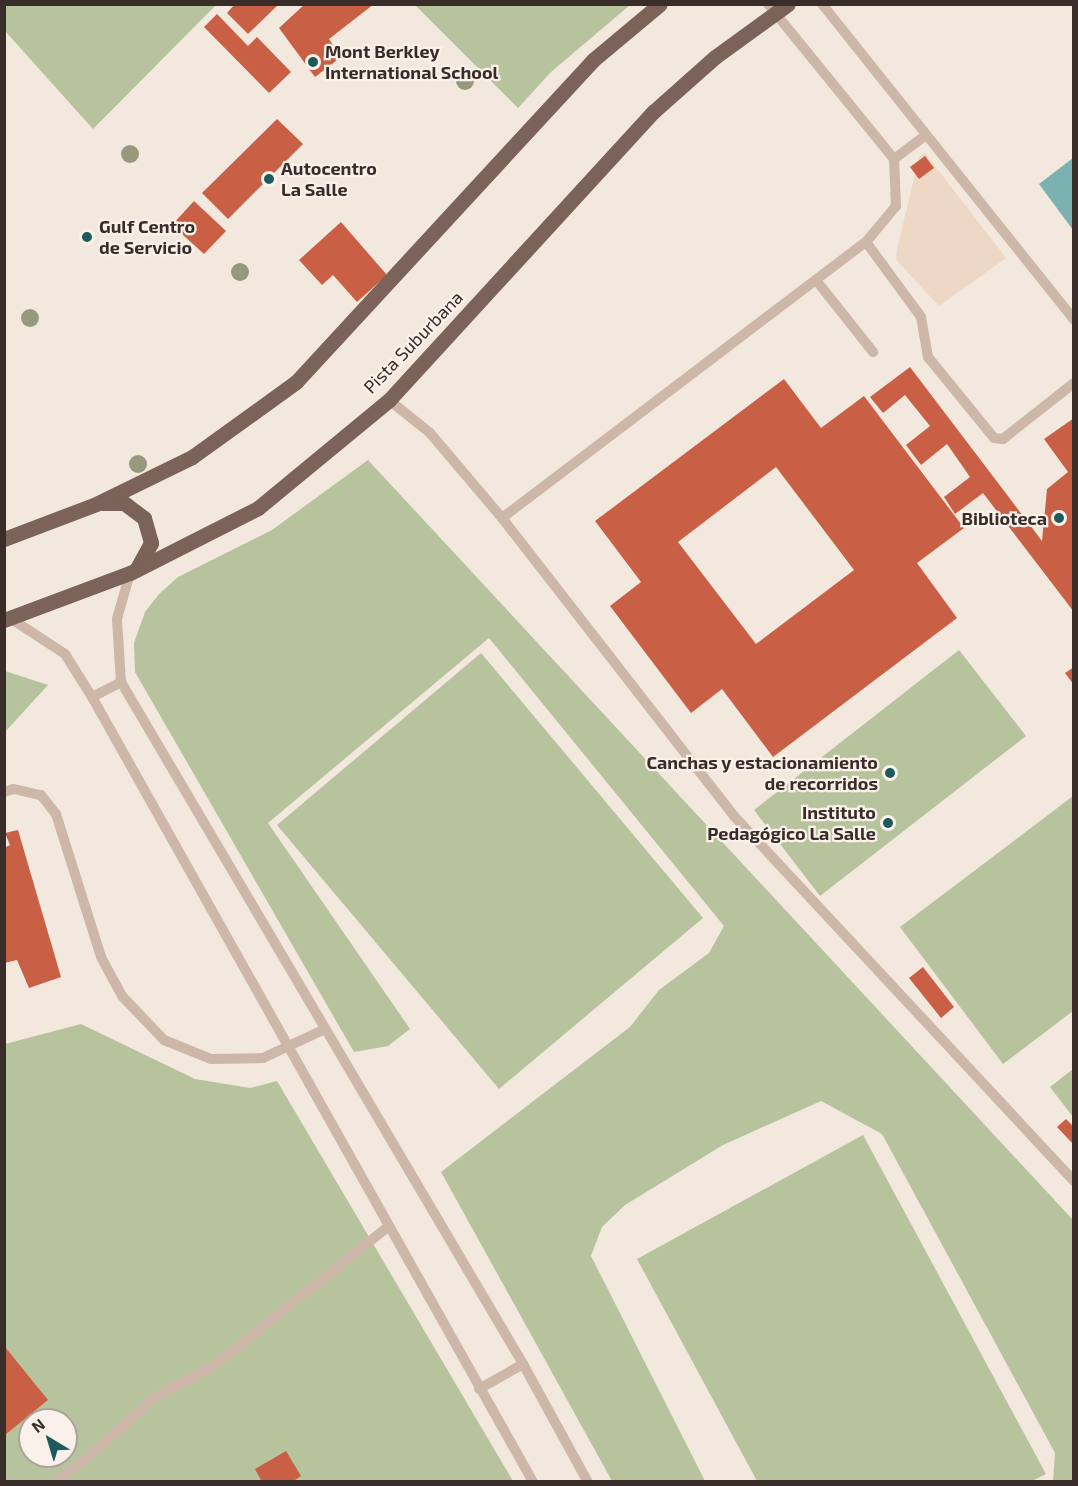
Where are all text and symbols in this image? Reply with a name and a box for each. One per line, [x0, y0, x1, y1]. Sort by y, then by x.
place label: Mont Berkley International School [325, 41, 499, 84]
marker: Mont Berkley International School [306, 55, 320, 69]
place label: Autocentro La Salle [281, 158, 377, 201]
marker: Autocentro La Salle [262, 172, 276, 186]
place label: Gulf Centro de Servicio [99, 216, 195, 258]
marker: Gulf Centro de Servicio [80, 230, 94, 244]
street label: Pista Suburbana [359, 286, 467, 398]
place label: Biblioteca [961, 507, 1047, 529]
marker: Biblioteca [1052, 511, 1066, 525]
place label: Canchas y estacionamiento de recorridos [646, 752, 878, 795]
marker: Canchas y estacionamiento de recorridos [883, 766, 897, 780]
place label: Instituto Pedagógico La Salle [707, 802, 876, 844]
marker: Instituto Pedagógico La Salle [881, 816, 895, 830]
north arrow [18, 1408, 78, 1468]
text: N [27, 1414, 48, 1436]

